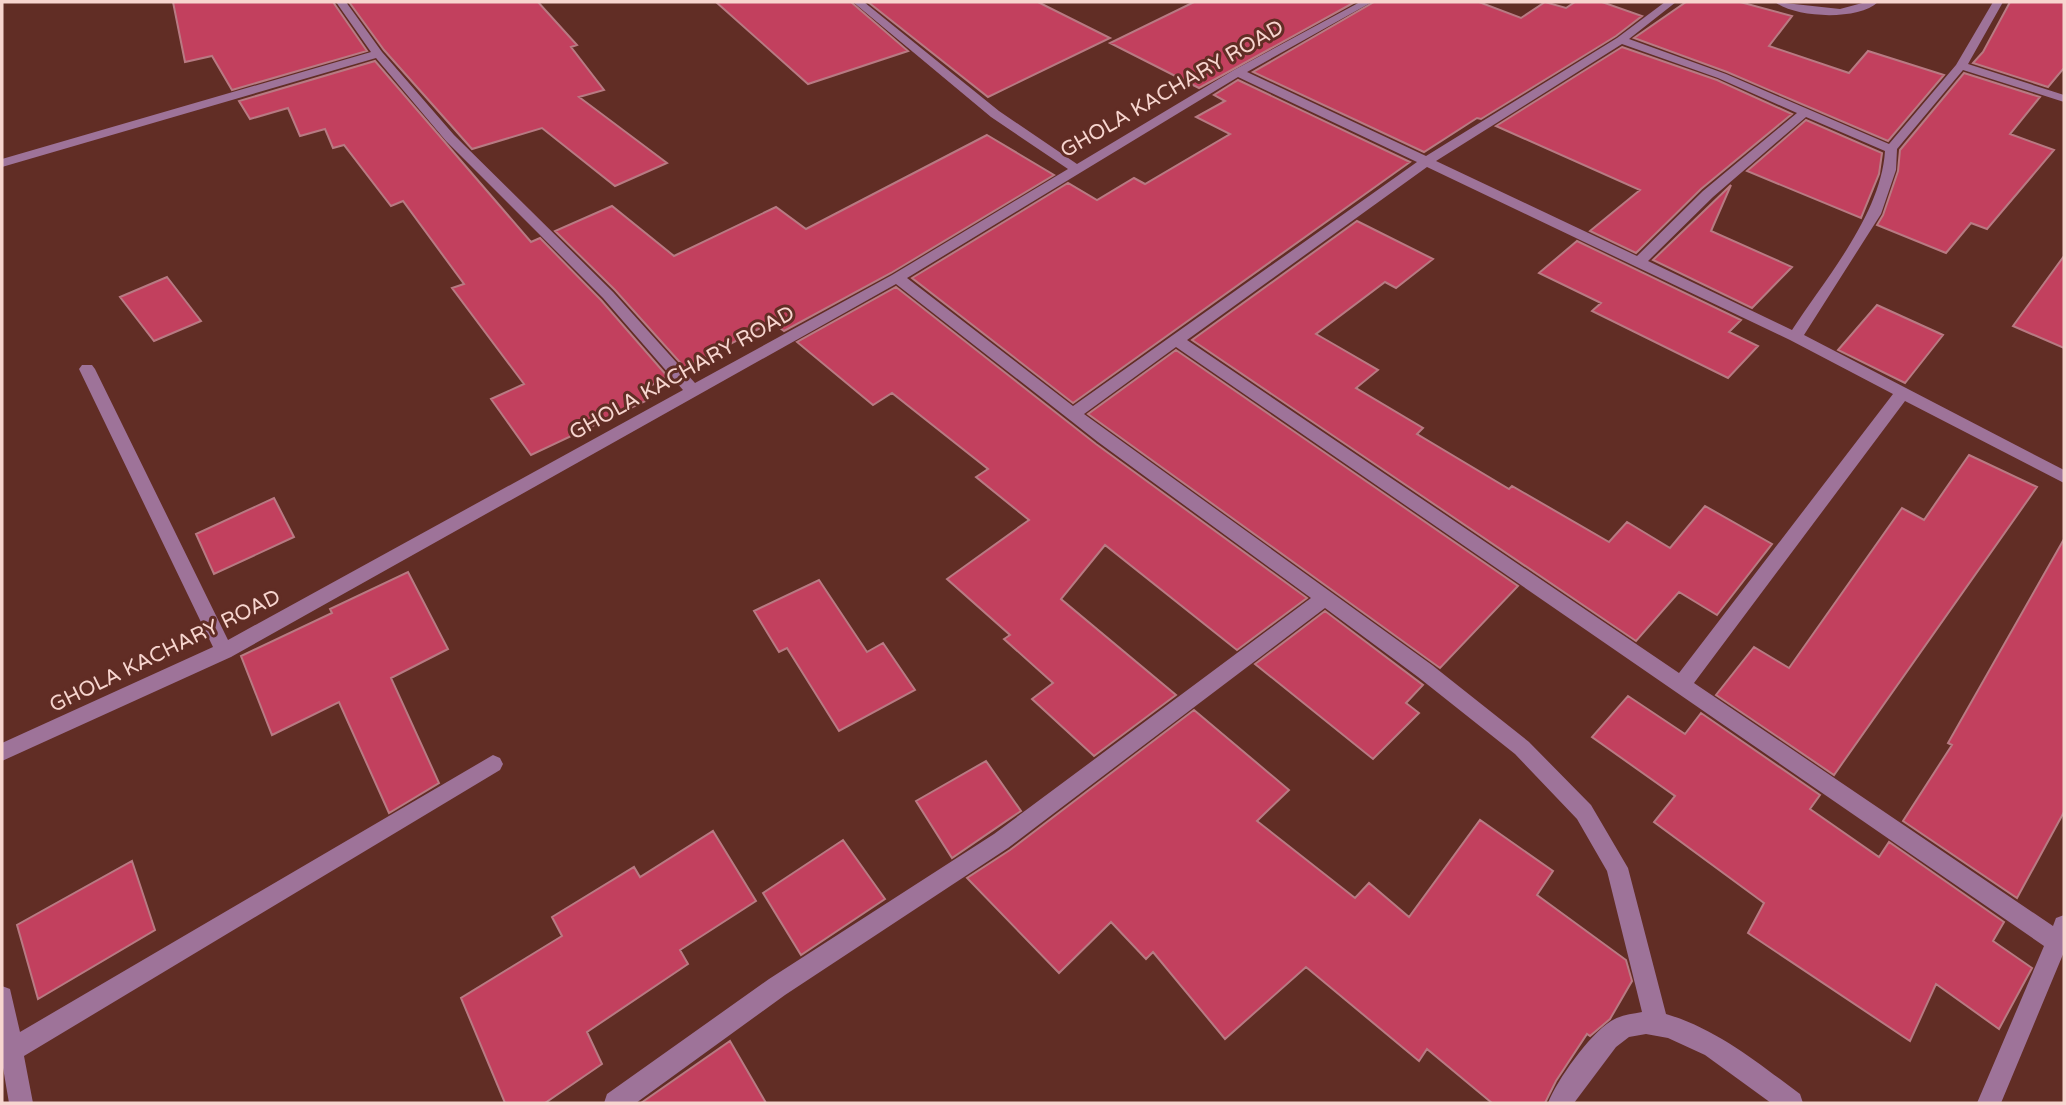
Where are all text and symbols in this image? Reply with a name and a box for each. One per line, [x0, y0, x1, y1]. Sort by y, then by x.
street label: GHOLA KACHARY ROAD [1056, 15, 1288, 163]
street label: GHOLA KACHARY ROAD [565, 301, 799, 445]
street label: GHOLA KACHARY ROAD [46, 584, 284, 718]

